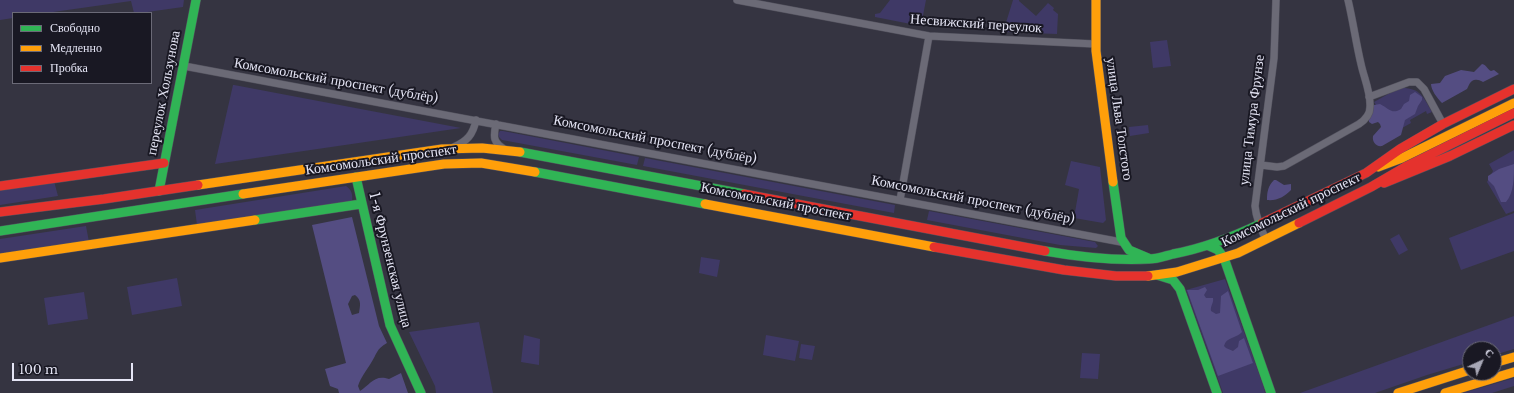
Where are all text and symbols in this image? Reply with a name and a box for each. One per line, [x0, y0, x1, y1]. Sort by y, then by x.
street label: Несвижский переулок [909, 11, 1043, 37]
legend [12, 12, 152, 84]
text: Свободно [50, 20, 100, 35]
street label: переулок Хользунова [144, 29, 184, 157]
text: Медленно [50, 40, 102, 55]
street label: улица Тимура Фрунзе [1236, 54, 1268, 186]
street label: Комсомольский проспект (дублёр) [233, 55, 439, 107]
street label: улица Льва Толстого [1102, 56, 1136, 182]
text: Пробка [50, 60, 88, 75]
street label: Комсомольский проспект (дублёр) [552, 112, 758, 168]
street label: Комсомольский проспект [304, 141, 458, 179]
street label: Комсомольский проспект [1219, 169, 1363, 251]
street label: Комсомольский проспект (дублёр) [870, 172, 1076, 228]
street label: Комсомольский проспект [699, 179, 853, 225]
street label: 1-я Фрунзенская улица [365, 191, 415, 329]
north arrow [1462, 341, 1502, 381]
text: С [1482, 345, 1497, 361]
scale bar [14, 355, 135, 381]
text: 100 m [19, 362, 58, 377]

